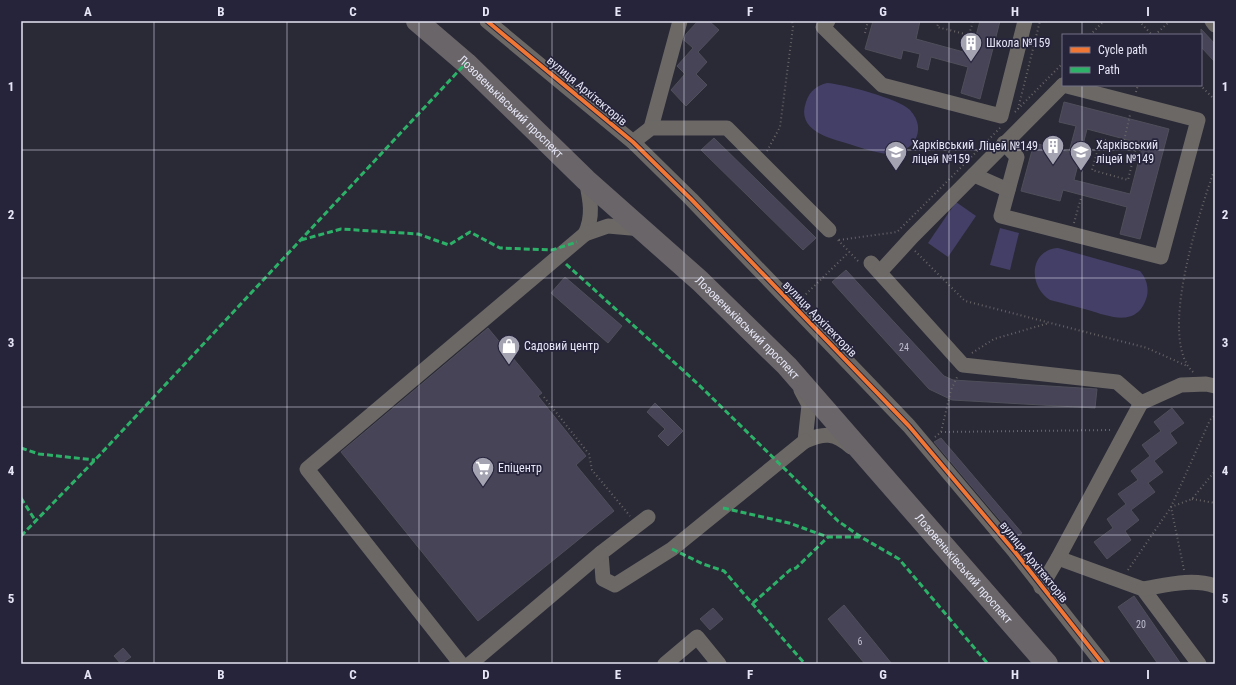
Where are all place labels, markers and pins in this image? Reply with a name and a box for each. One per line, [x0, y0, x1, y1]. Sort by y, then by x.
building icon: Школа №159 [958, 30, 984, 63]
place label: Школа №159 [986, 36, 1050, 50]
building icon: Ліцей №149 [1040, 133, 1066, 166]
place label: Харківський ліцей №159 [912, 138, 974, 166]
place label: Харківський ліцей №149 [1096, 138, 1158, 166]
school or university icon: Харківський ліцей №159 [883, 139, 909, 172]
place label: Ліцей №149 [979, 139, 1038, 153]
school or university icon: Харківський ліцей №149 [1068, 139, 1094, 172]
shop icon: Садовий центр [496, 333, 522, 366]
place label: Садовий центр [524, 339, 599, 353]
supermarket icon: Епіцентр [470, 455, 496, 488]
place label: Епіцентр [498, 461, 542, 475]

